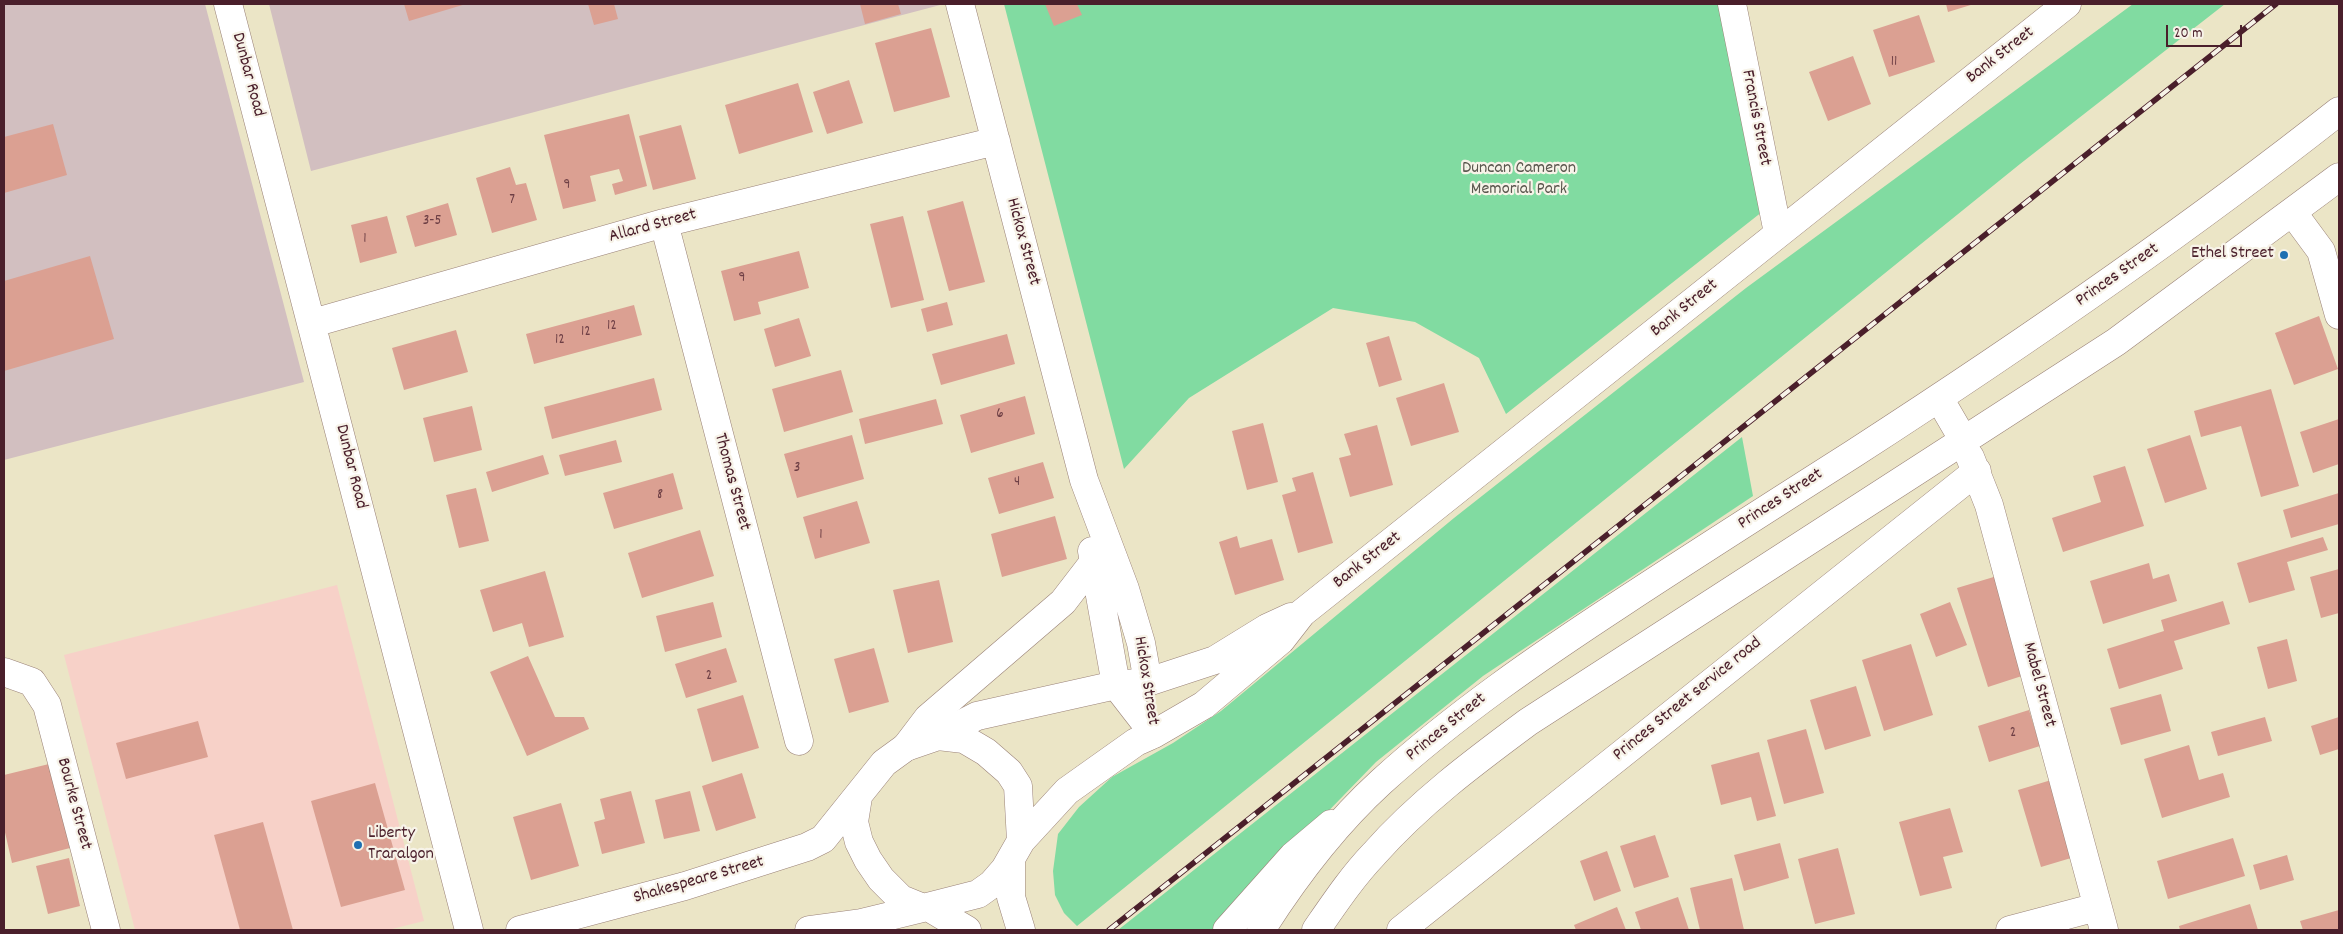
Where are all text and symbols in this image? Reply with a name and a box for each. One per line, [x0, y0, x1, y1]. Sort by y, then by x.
scale bar [2168, 15, 2244, 47]
street label: Bank Street [1963, 23, 2039, 89]
text: 20 m [2174, 23, 2202, 45]
street label: Dunbar Road [225, 31, 269, 119]
house number: 11 [1891, 54, 1897, 72]
street label: Francis Street [1735, 68, 1775, 168]
park label: Duncan Cameron Memorial Park [1462, 159, 1576, 202]
house number: 9 [564, 177, 570, 195]
house number: 7 [509, 192, 515, 210]
street label: Hickox Street [1000, 196, 1044, 288]
street label: Allard Street [607, 205, 699, 249]
house number: 3-5 [423, 213, 441, 231]
house number: 1 [363, 231, 367, 249]
street label: Princes Street [2072, 239, 2164, 313]
place label: Ethel Street [2191, 244, 2274, 266]
marker: Ethel Street [2278, 249, 2290, 261]
house number: 9 [739, 270, 745, 288]
street label: Bank Street [1647, 275, 1723, 343]
house number: 12 [607, 318, 617, 336]
house number: 12 [581, 324, 591, 342]
house number: 12 [555, 332, 565, 350]
house number: 6 [996, 406, 1004, 424]
street label: Dunbar Road [329, 423, 371, 511]
street label: Thomas Street [708, 431, 754, 533]
house number: 3 [794, 460, 800, 478]
street label: Princes Street [1734, 465, 1828, 535]
house number: 4 [1014, 474, 1020, 492]
house number: 8 [657, 487, 663, 505]
house number: 1 [819, 527, 823, 545]
street label: Bank Street [1330, 528, 1406, 594]
street label: Princes Street service road [1609, 633, 1767, 767]
street label: Hickox Street [1127, 635, 1163, 727]
street label: Mabel Street [2016, 640, 2060, 730]
house number: 2 [706, 668, 712, 686]
street label: Princes Street [1402, 689, 1492, 767]
house number: 2 [2010, 725, 2016, 743]
street label: Bourke Street [50, 756, 96, 852]
place label: Liberty Traralgon [368, 824, 434, 866]
marker: Liberty Traralgon [352, 839, 364, 851]
street label: Shakespeare Street [631, 852, 767, 910]

